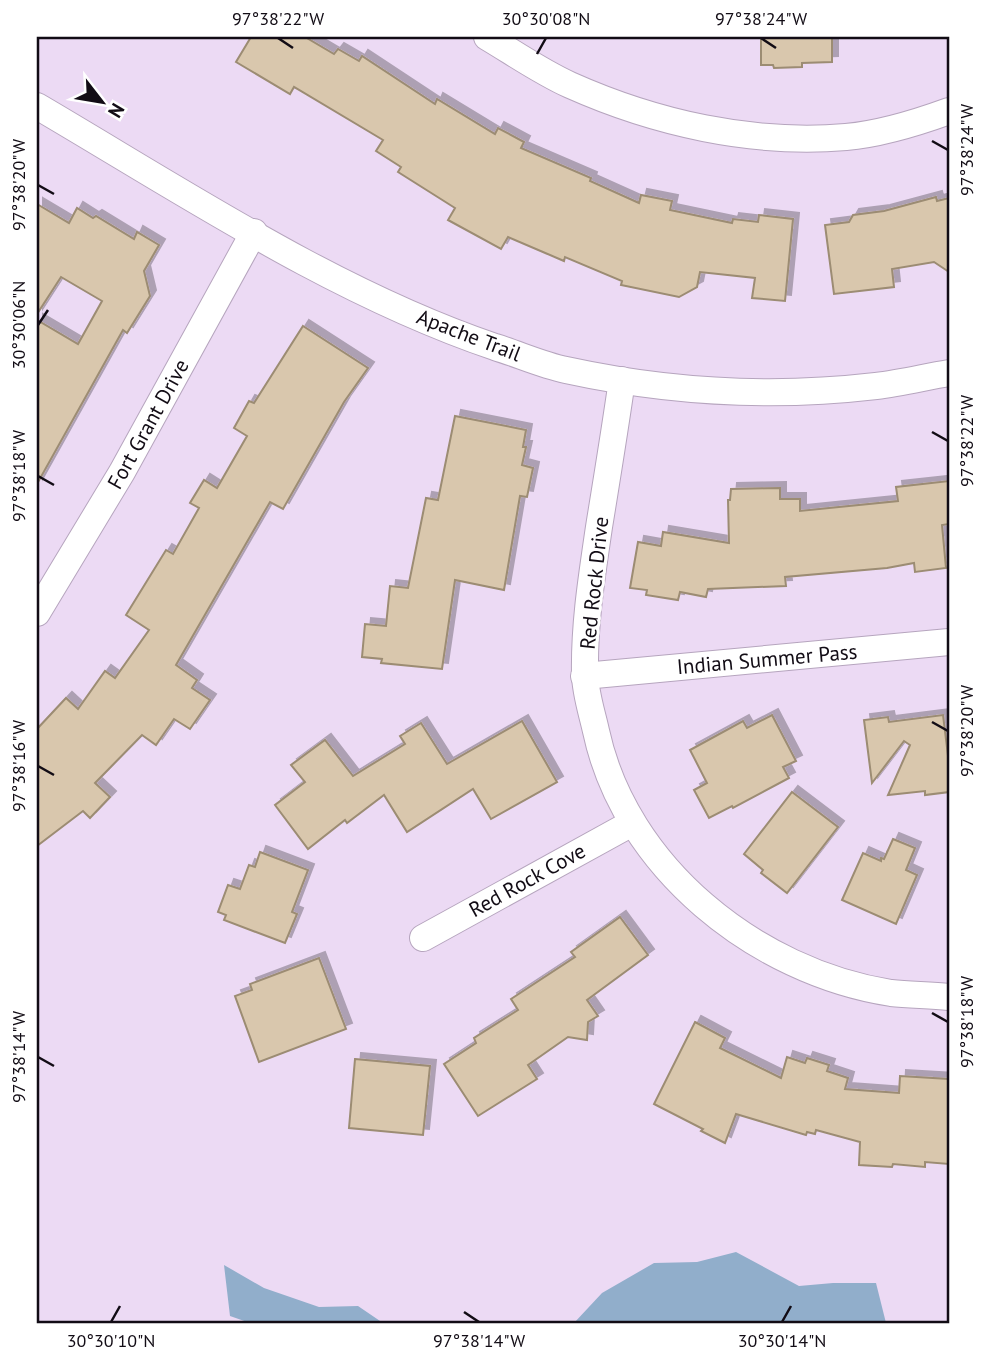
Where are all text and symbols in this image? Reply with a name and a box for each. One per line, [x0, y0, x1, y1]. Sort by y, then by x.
text: 97°38'22"W [232, 7, 324, 30]
text: 30°30'08"N [502, 7, 590, 30]
text: 97°38'24"W [715, 7, 807, 30]
north arrow [66, 66, 136, 136]
text: N [103, 99, 130, 122]
text: 97°38'24"W [955, 104, 978, 196]
text: 97°38'20"W [7, 139, 30, 231]
text: 30°30'06"N [7, 281, 30, 369]
street label: Apache Trail [413, 303, 525, 367]
street label: Fort Grant Drive [101, 354, 195, 494]
text: 97°38'22"W [955, 395, 978, 487]
text: 97°38'18"W [7, 430, 30, 522]
street label: Red Rock Drive [574, 515, 614, 651]
street label: Indian Summer Pass [676, 638, 858, 680]
text: 97°38'20"W [955, 685, 978, 777]
text: 97°38'16"W [7, 720, 30, 812]
street label: Red Rock Cove [464, 837, 590, 923]
text: 97°38'18"W [955, 976, 978, 1068]
text: 97°38'14"W [7, 1011, 30, 1103]
text: 30°30'10"N [67, 1329, 155, 1352]
text: 97°38'14"W [433, 1329, 525, 1352]
text: 30°30'14"N [738, 1329, 826, 1352]

